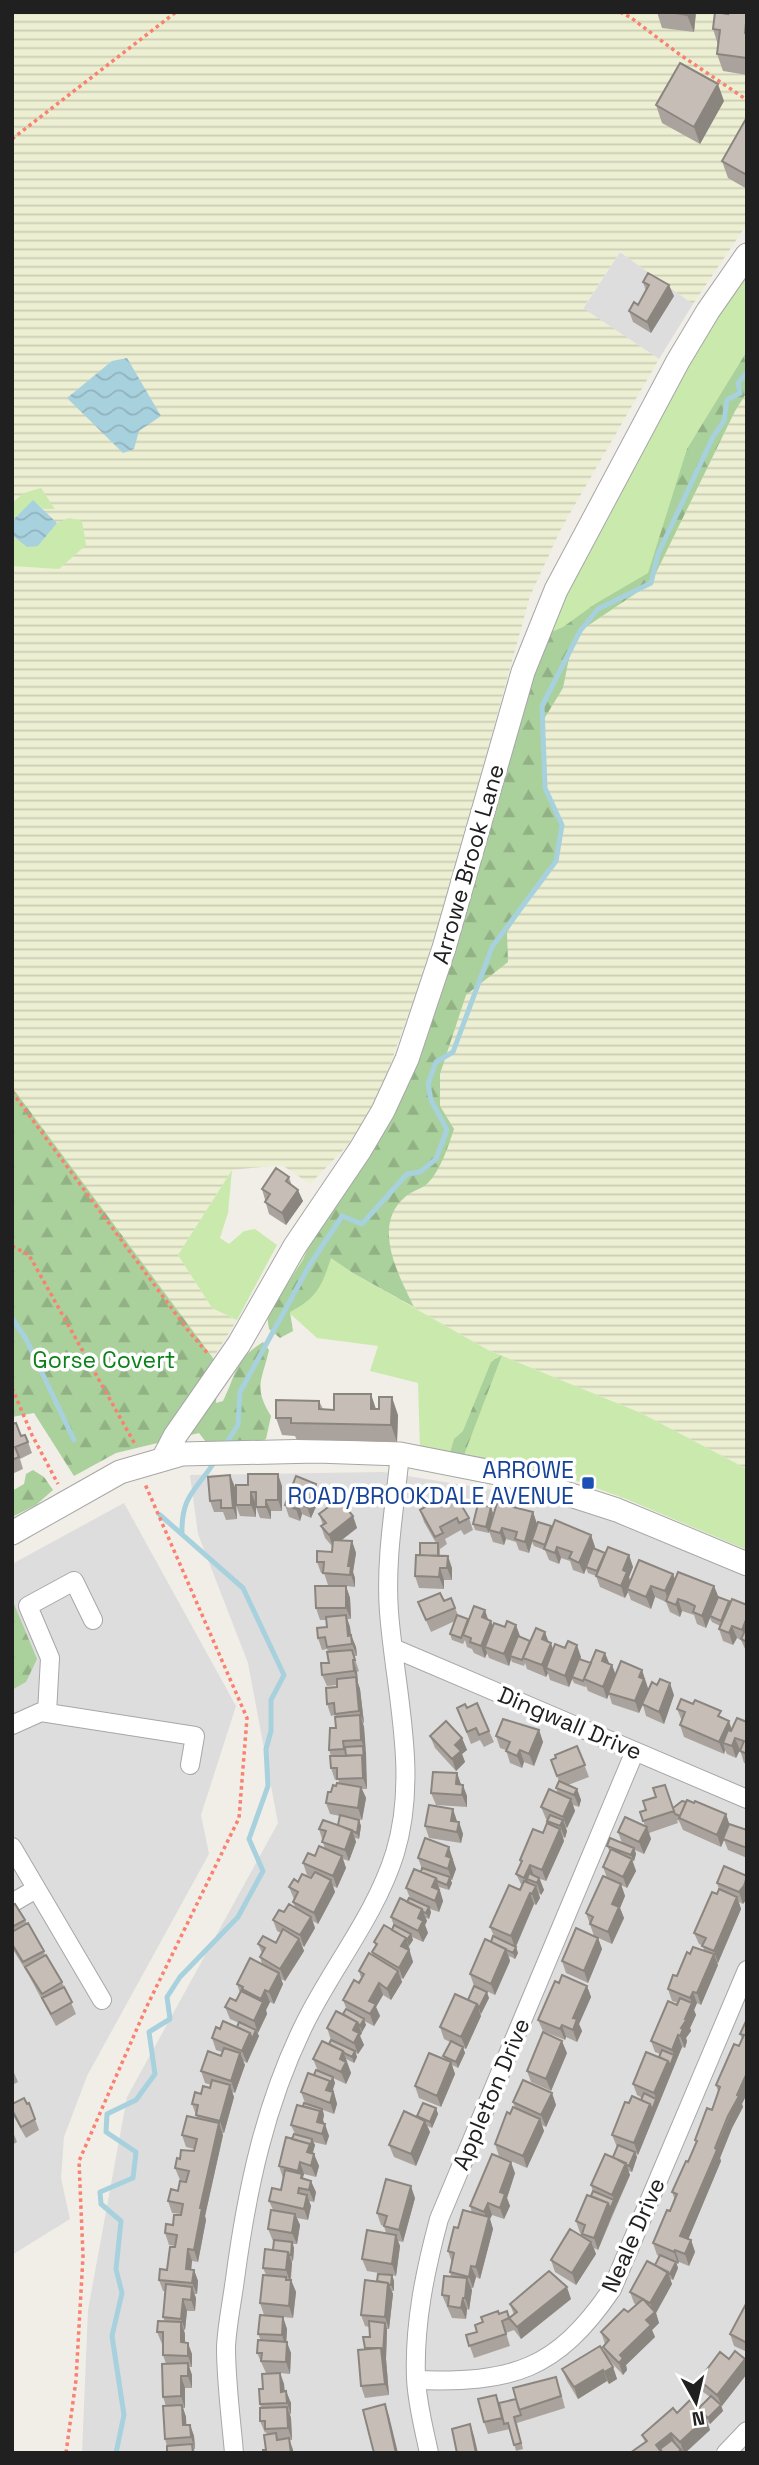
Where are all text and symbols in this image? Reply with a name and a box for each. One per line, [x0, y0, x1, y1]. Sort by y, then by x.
street label: Arrowe Brook Lane [425, 760, 511, 968]
park label: Gorse Covert [33, 1345, 175, 1375]
place label: ARROWE ROAD/BROOKDALE AVENUE [287, 1455, 574, 1511]
marker: ARROWE ROAD/BROOKDALE AVENUE [580, 1475, 596, 1491]
street label: Dingwall Drive [493, 1679, 647, 1767]
street label: Appleton Drive [445, 2013, 537, 2175]
street label: Neale Drive [594, 2173, 672, 2297]
north arrow [661, 2367, 731, 2437]
text: N [690, 2405, 706, 2432]

